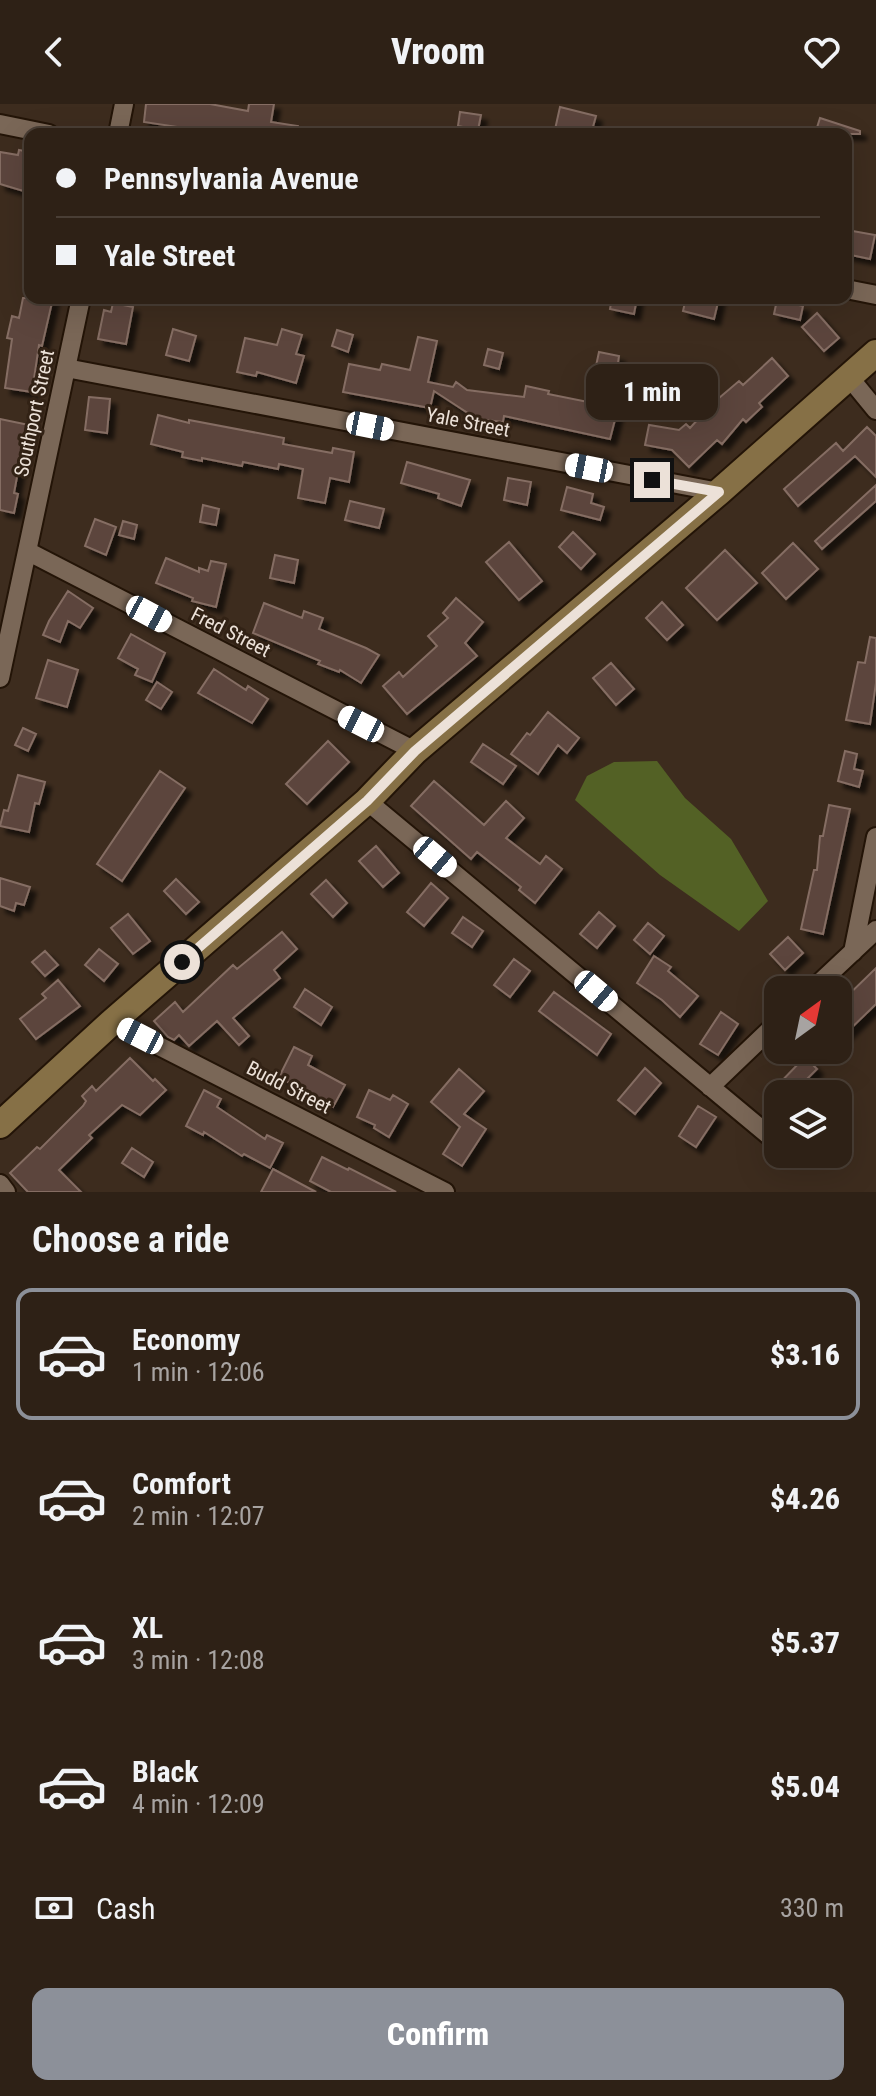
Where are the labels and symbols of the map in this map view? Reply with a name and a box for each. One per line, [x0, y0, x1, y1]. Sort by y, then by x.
street label: Southport Street [9, 347, 59, 479]
callout: 1 min [586, 364, 718, 420]
street label: Yale Street [424, 402, 512, 442]
car [344, 410, 396, 442]
car [563, 452, 615, 484]
route end [634, 462, 670, 498]
car [122, 592, 176, 636]
street label: Fred Street [187, 602, 275, 662]
car [334, 702, 388, 746]
car [409, 832, 461, 882]
route start [164, 944, 200, 980]
car [570, 966, 622, 1016]
north arrow [764, 976, 852, 1064]
car [113, 1014, 167, 1058]
street label: Budd Street [243, 1055, 335, 1119]

